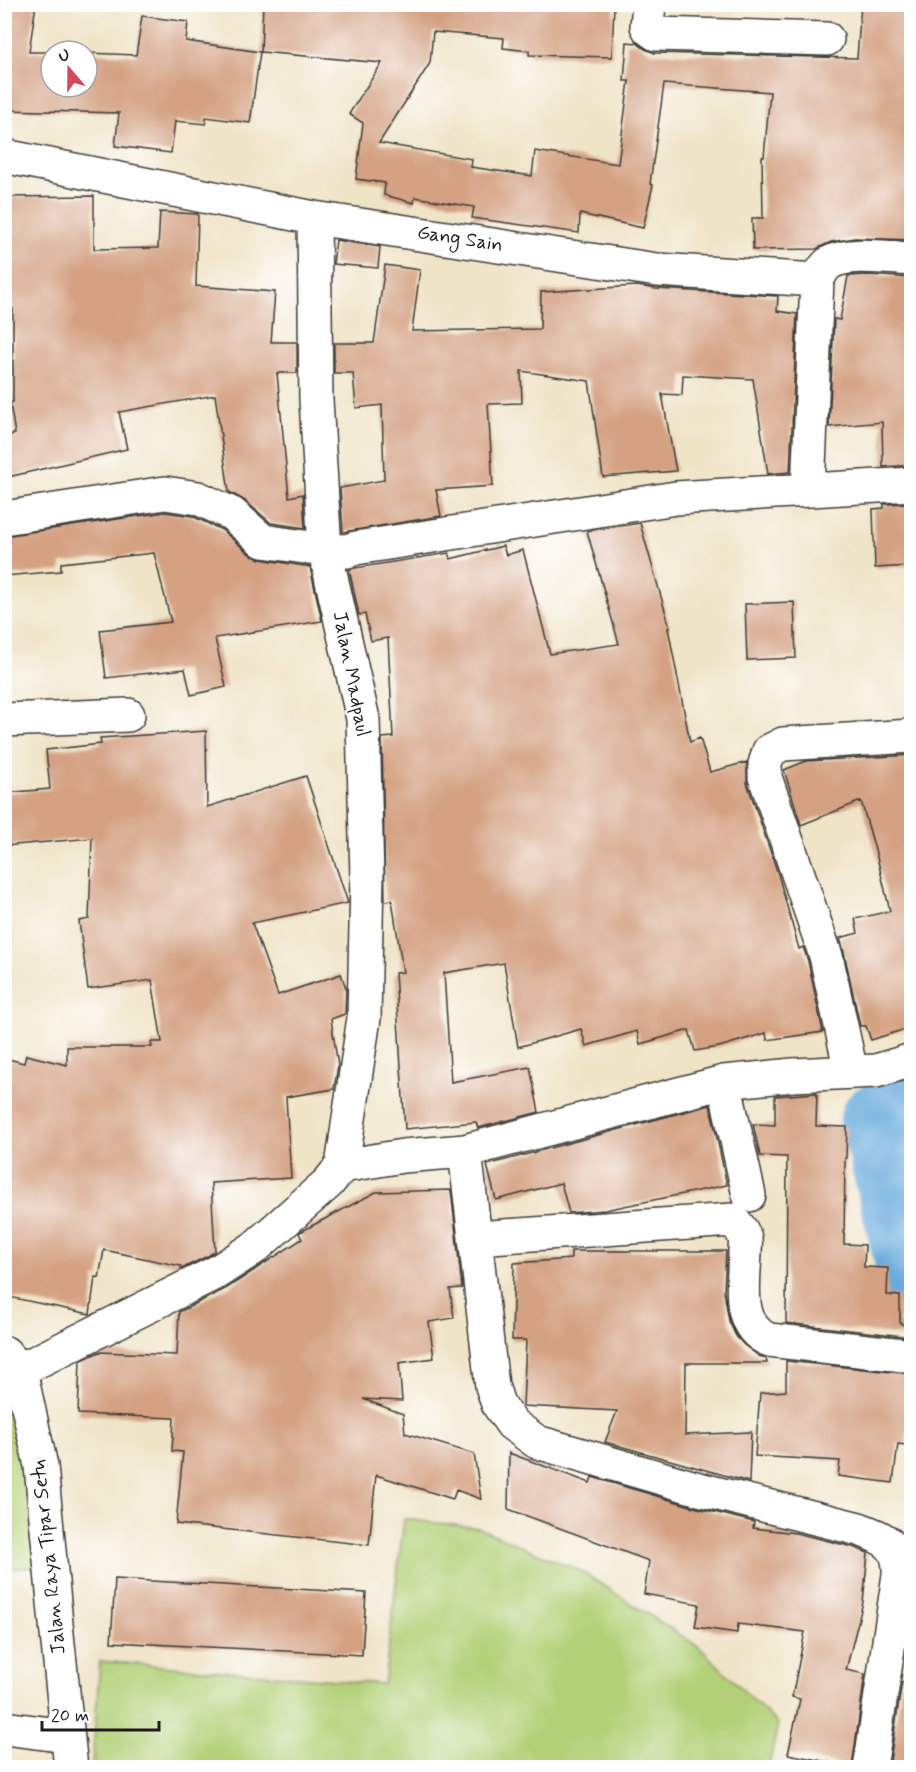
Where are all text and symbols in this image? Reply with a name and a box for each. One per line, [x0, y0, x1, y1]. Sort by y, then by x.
north arrow [39, 39, 99, 99]
text: U [56, 45, 73, 68]
street label: Gang Sain [415, 219, 505, 260]
street label: Jalan Madpaul [326, 609, 376, 739]
street label: Jalan Raya Tipar Setu [25, 1458, 73, 1656]
scale bar [42, 1694, 159, 1732]
text: 20 m [51, 1704, 89, 1728]

